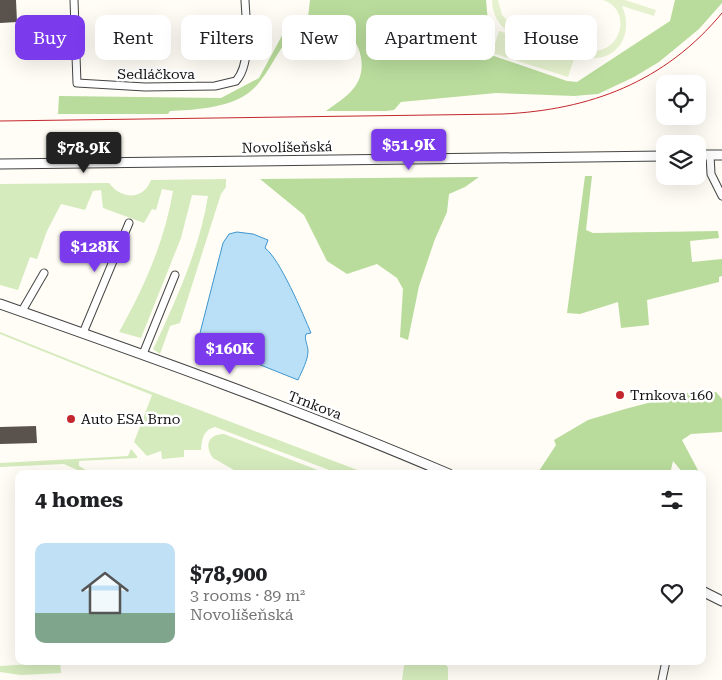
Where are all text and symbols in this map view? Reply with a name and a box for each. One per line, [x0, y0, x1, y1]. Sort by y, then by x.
chip: Buy [15, 15, 85, 60]
chip: Rent [95, 15, 171, 60]
chip: Filters [181, 15, 272, 60]
chip: New [282, 15, 356, 60]
chip: Apartment [366, 15, 495, 60]
chip: House [505, 15, 597, 60]
street label: Sedláčkova [117, 66, 195, 82]
map controls [656, 75, 706, 185]
button: locate [656, 75, 706, 125]
pin: $51.9K [368, 128, 450, 171]
pin: $78.9K [43, 132, 125, 174]
text: $51.9K [382, 135, 436, 154]
button: layers [656, 135, 706, 185]
text: $78.9K [57, 138, 111, 157]
street label: Novolíšeňská [242, 138, 333, 156]
pin: $128K [60, 230, 130, 273]
text: $128K [71, 237, 119, 256]
pin: $160K [195, 332, 265, 375]
text: $160K [206, 339, 254, 358]
street label: Trnkova [286, 387, 344, 423]
place label: Trnkova 160 [630, 387, 713, 403]
marker: Trnkova 160 [614, 389, 626, 401]
place label: Auto ESA Brno [81, 411, 180, 427]
marker: Auto ESA Brno [65, 413, 77, 425]
icon: filters [658, 486, 686, 514]
text: 4 homes [35, 488, 123, 512]
text: $78,900 [190, 562, 267, 586]
icon: home [75, 563, 135, 623]
icon: heart [658, 579, 686, 607]
text: 3 rooms · 89 m² [190, 586, 305, 605]
text: Novolíšeňská [190, 605, 294, 624]

